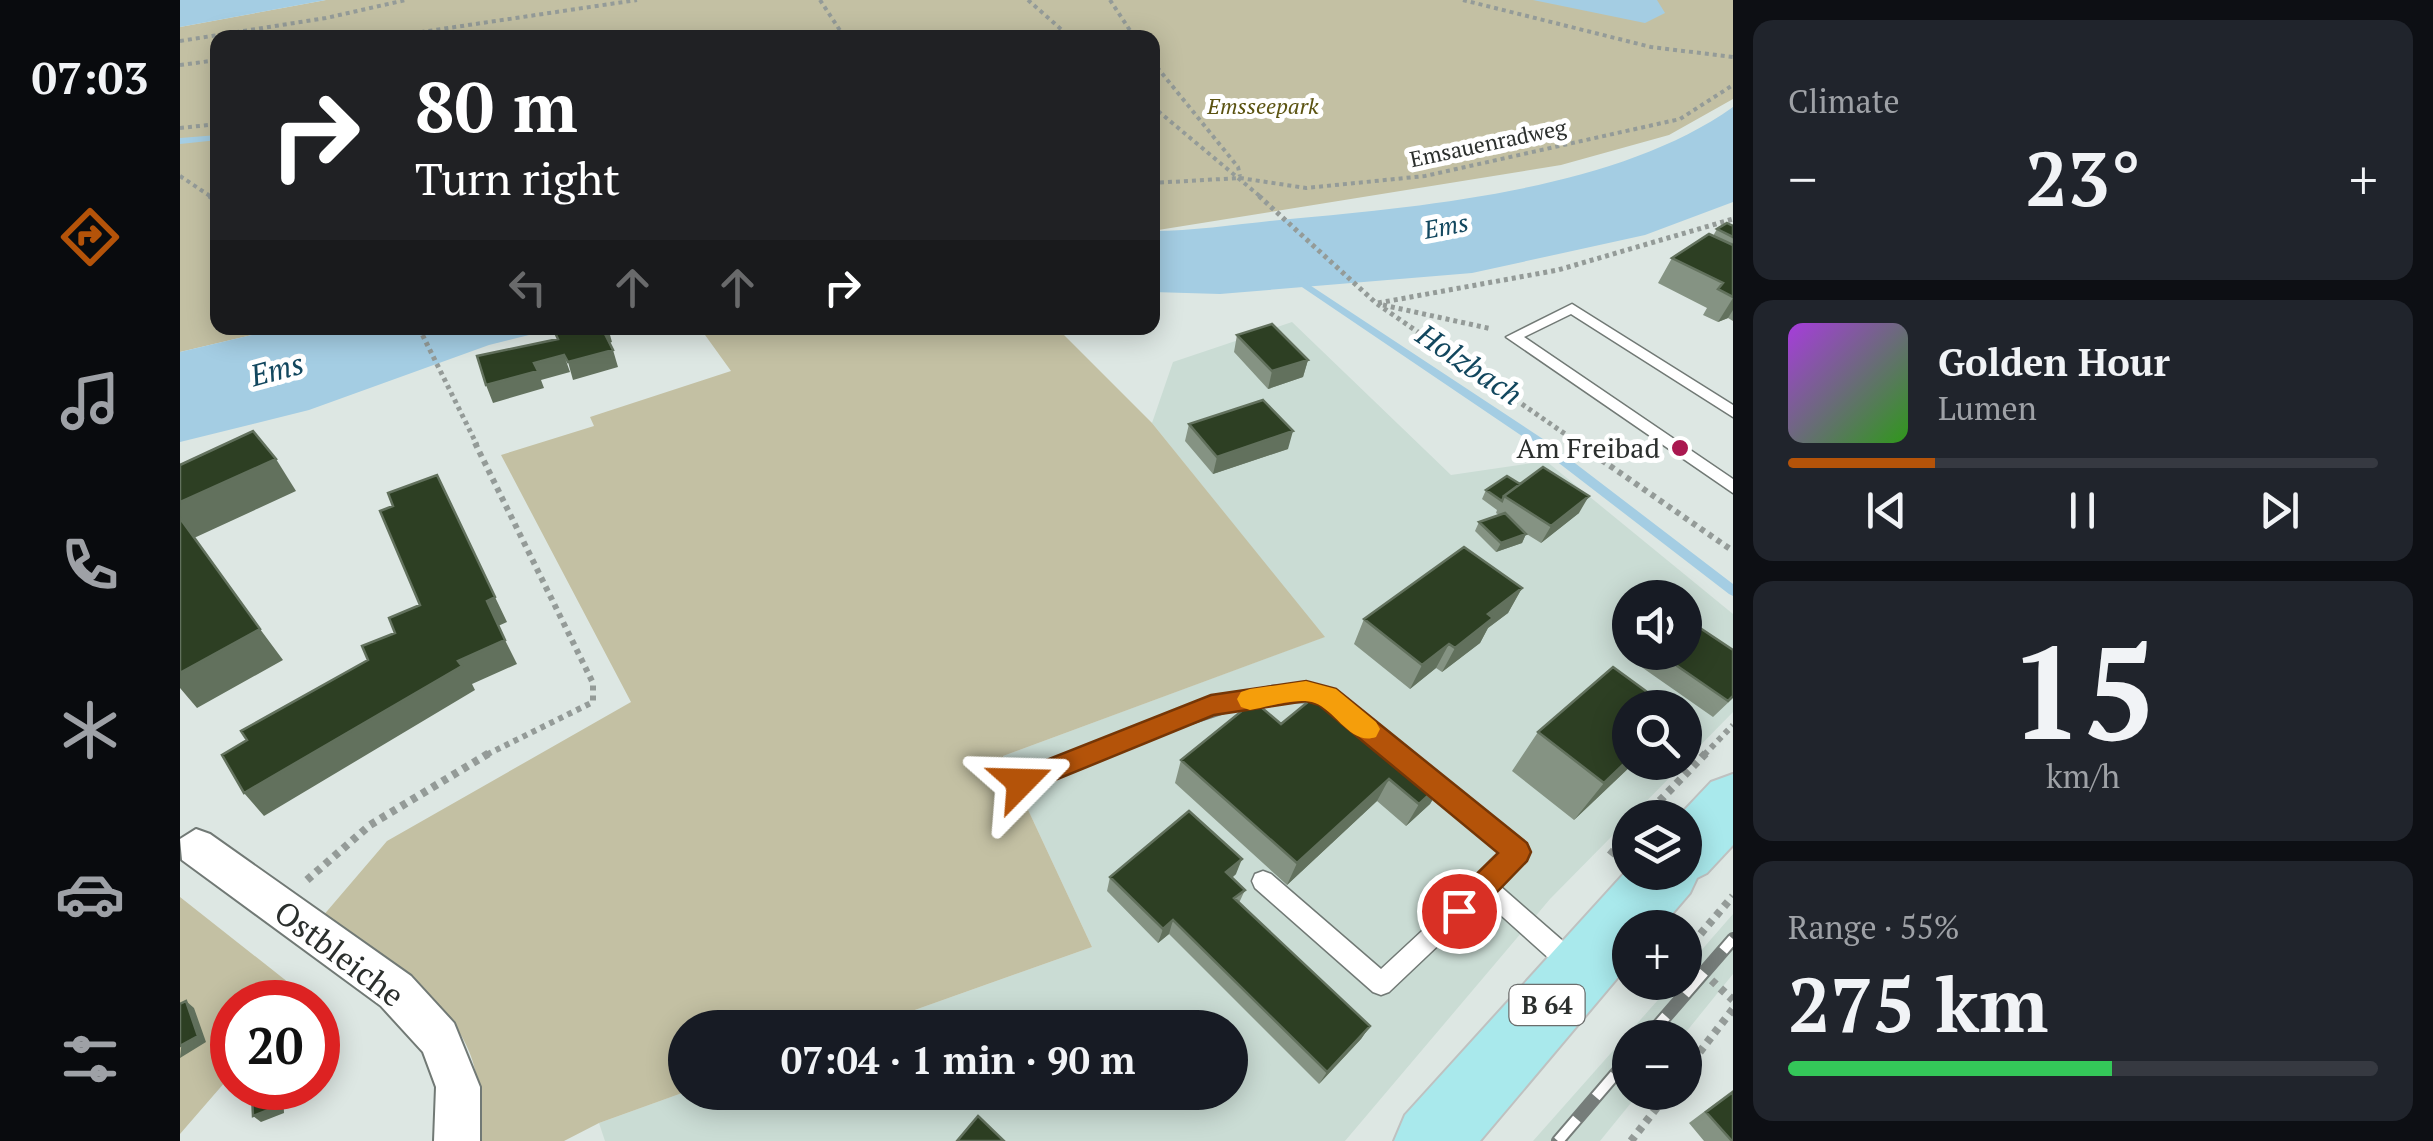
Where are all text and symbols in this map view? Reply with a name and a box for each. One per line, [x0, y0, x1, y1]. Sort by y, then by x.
text: 07:03 [31, 47, 149, 107]
text: 80 m [415, 59, 578, 152]
icon: right [250, 70, 380, 200]
text: Climate [1788, 80, 1900, 122]
park label: Emsseepark [1206, 91, 1319, 120]
street label: Emsauenradweg [1407, 112, 1569, 173]
text: 23° [2025, 128, 2141, 227]
text: − [1788, 142, 1817, 215]
text: + [2349, 142, 2378, 215]
text: Turn right [415, 148, 620, 208]
icon: directions [55, 202, 125, 272]
water label: Ems [1420, 205, 1471, 246]
icon: left [500, 260, 555, 315]
icon: ahead [605, 260, 660, 315]
icon: ahead [710, 260, 765, 315]
icon: right [815, 260, 870, 315]
water label: Holzbach [1408, 314, 1530, 414]
text: Golden Hour [1938, 337, 2170, 387]
water label: Ems [245, 343, 308, 396]
icon: music [55, 366, 125, 436]
text: Lumen [1938, 387, 2037, 429]
place label: Am Freibad [1516, 429, 1660, 466]
marker: Am Freibad [1669, 437, 1691, 459]
icon: previous [1859, 483, 1914, 538]
icon: pause [2055, 483, 2110, 538]
icon: next [2252, 483, 2307, 538]
icon: phone [55, 530, 125, 600]
map controls [1612, 580, 1702, 1110]
button: sound [1612, 580, 1702, 670]
text: 15 [2010, 604, 2156, 776]
button: search [1612, 690, 1702, 780]
icon: climate [55, 695, 125, 765]
position arrow [969, 730, 1073, 834]
text: km/h [2046, 755, 2120, 797]
button: layers [1612, 800, 1702, 890]
icon: car [55, 859, 125, 929]
pin [1417, 869, 1502, 954]
icon: arrive [1432, 884, 1487, 939]
street label: Ostbleiche [266, 891, 413, 1016]
text: Range · 55% [1788, 906, 1960, 948]
button: + [1612, 910, 1702, 1000]
text: 275 km [1788, 954, 2048, 1053]
speed limit sign: 20 [210, 980, 340, 1110]
road number: B 64 [1510, 985, 1584, 1025]
button: − [1612, 1020, 1702, 1110]
icon: filters [55, 1024, 125, 1094]
text: 07:04 · 1 min · 90 m [781, 1035, 1135, 1085]

